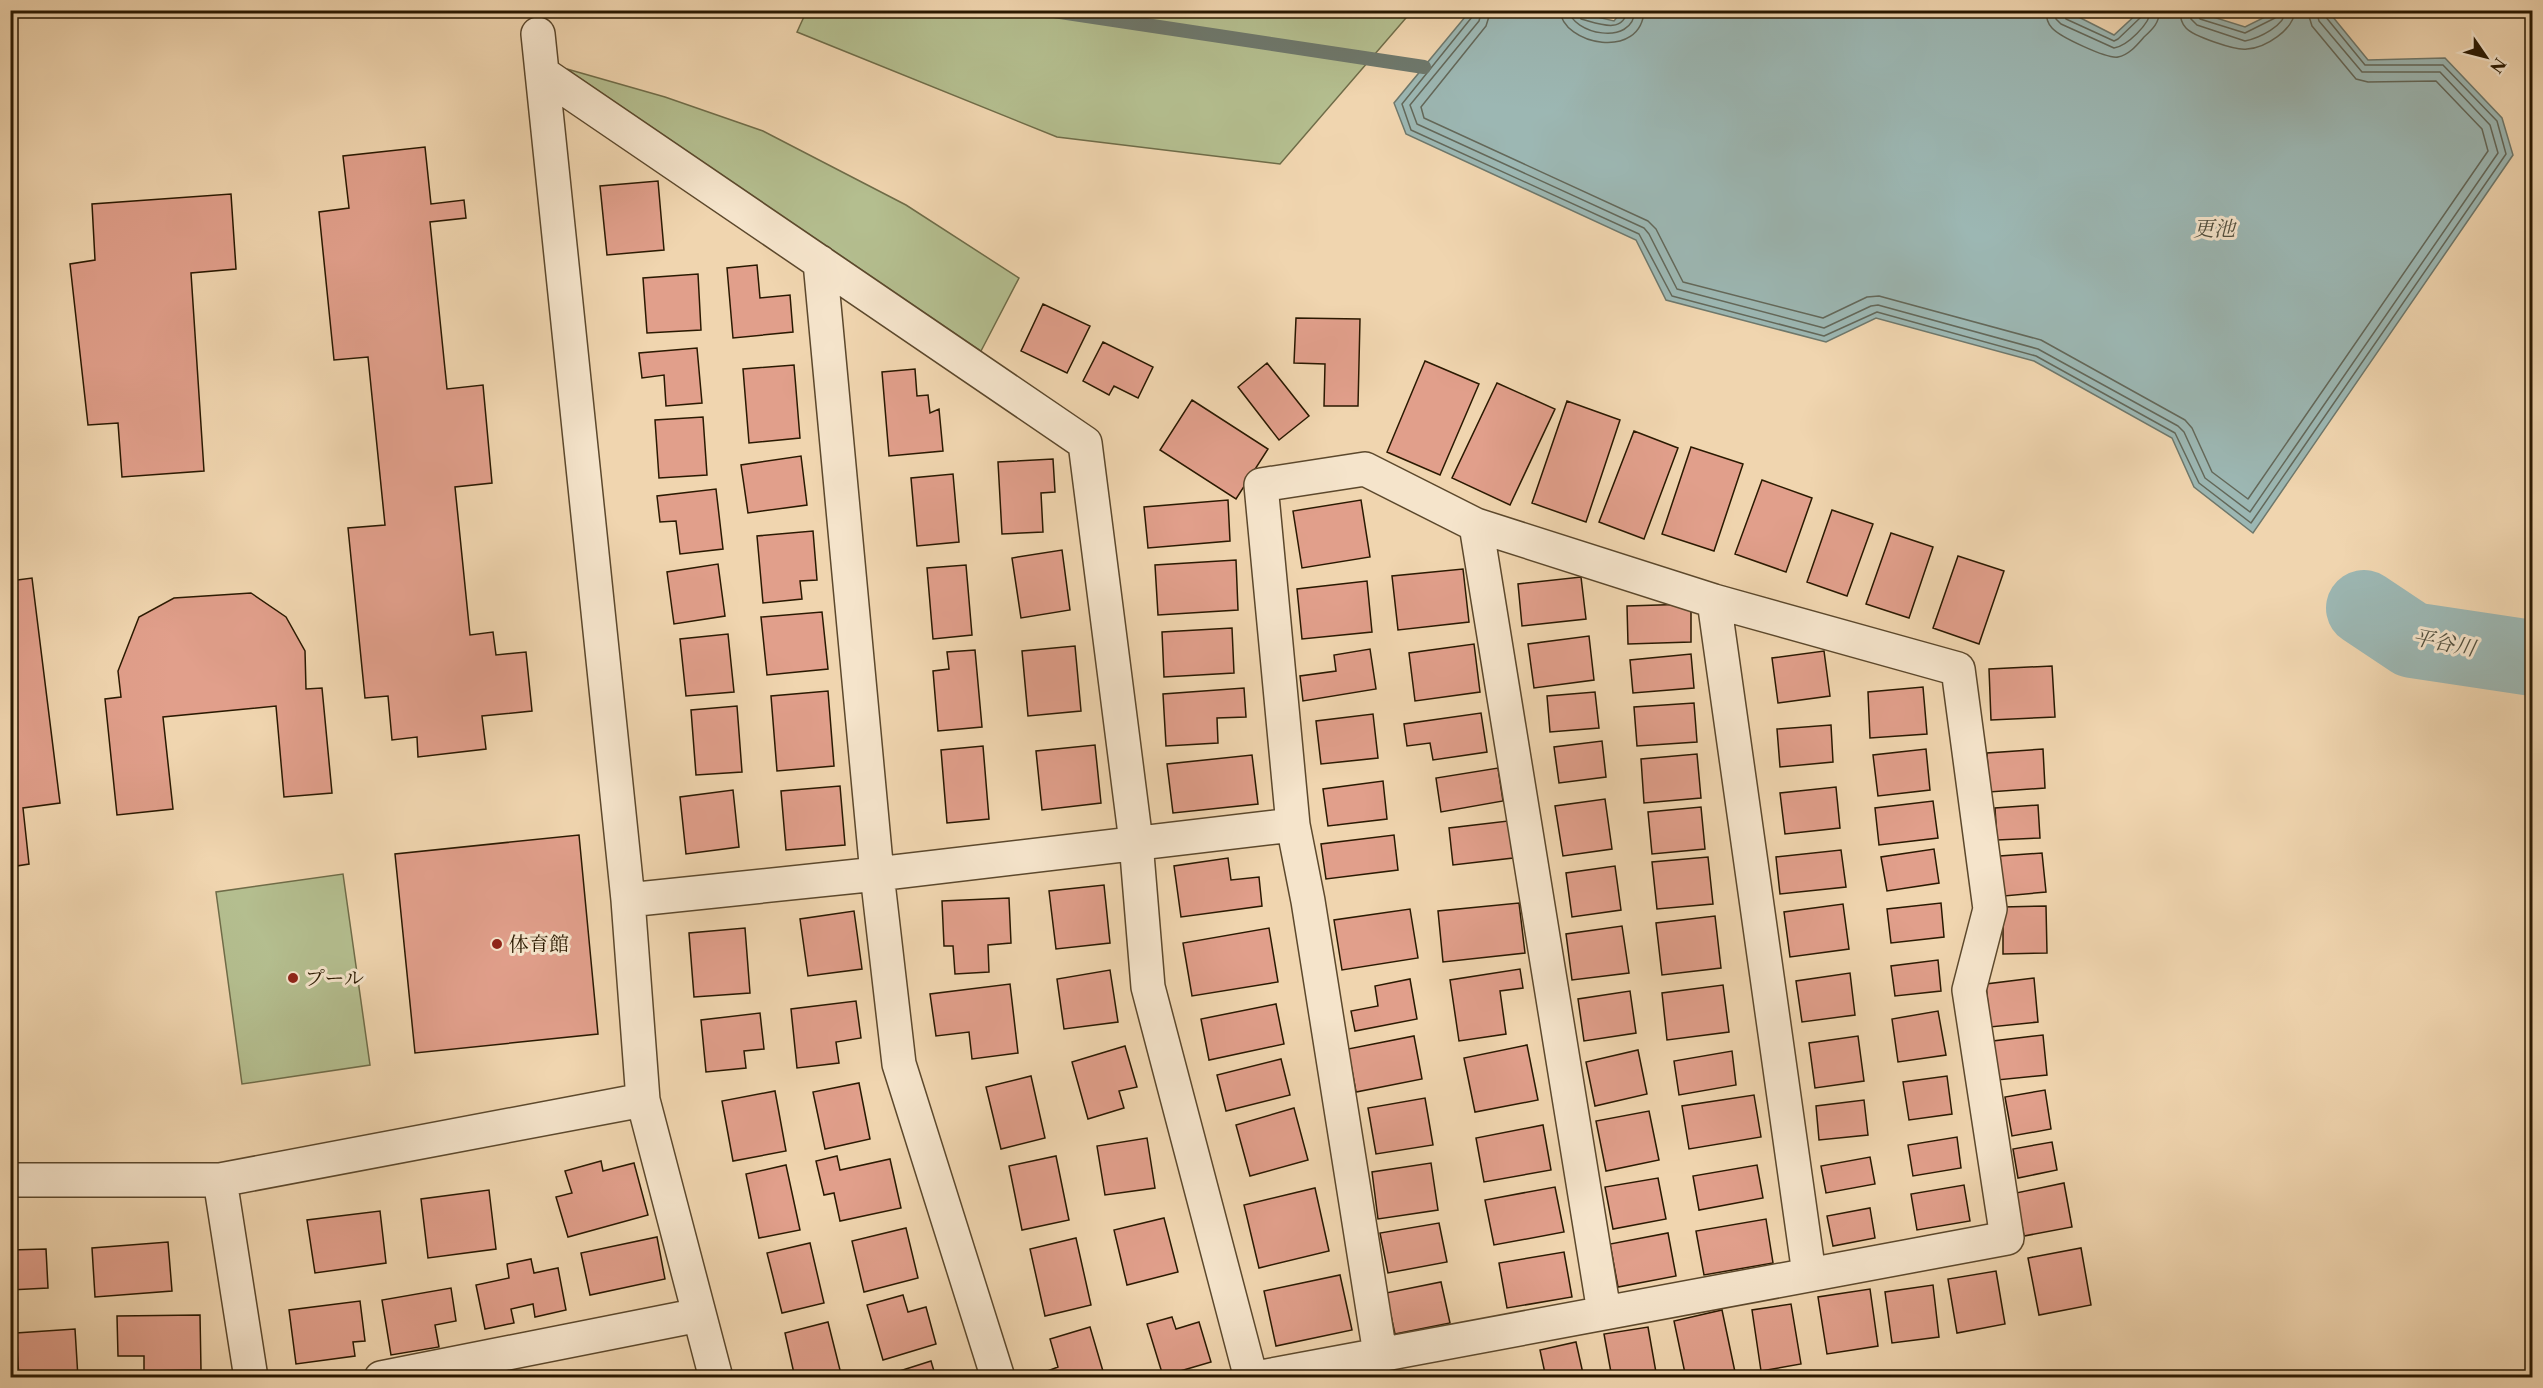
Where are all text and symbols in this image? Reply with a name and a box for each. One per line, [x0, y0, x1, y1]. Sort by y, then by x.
north arrow [2456, 27, 2516, 87]
text: N [2486, 54, 2510, 77]
water label: 更池 [2193, 216, 2237, 241]
water label: 平谷川 [2411, 624, 2479, 661]
place label: 体育館 [509, 932, 569, 956]
marker: 体育館 [490, 937, 504, 951]
place label: プール [305, 966, 364, 990]
marker: プール [286, 971, 300, 985]

